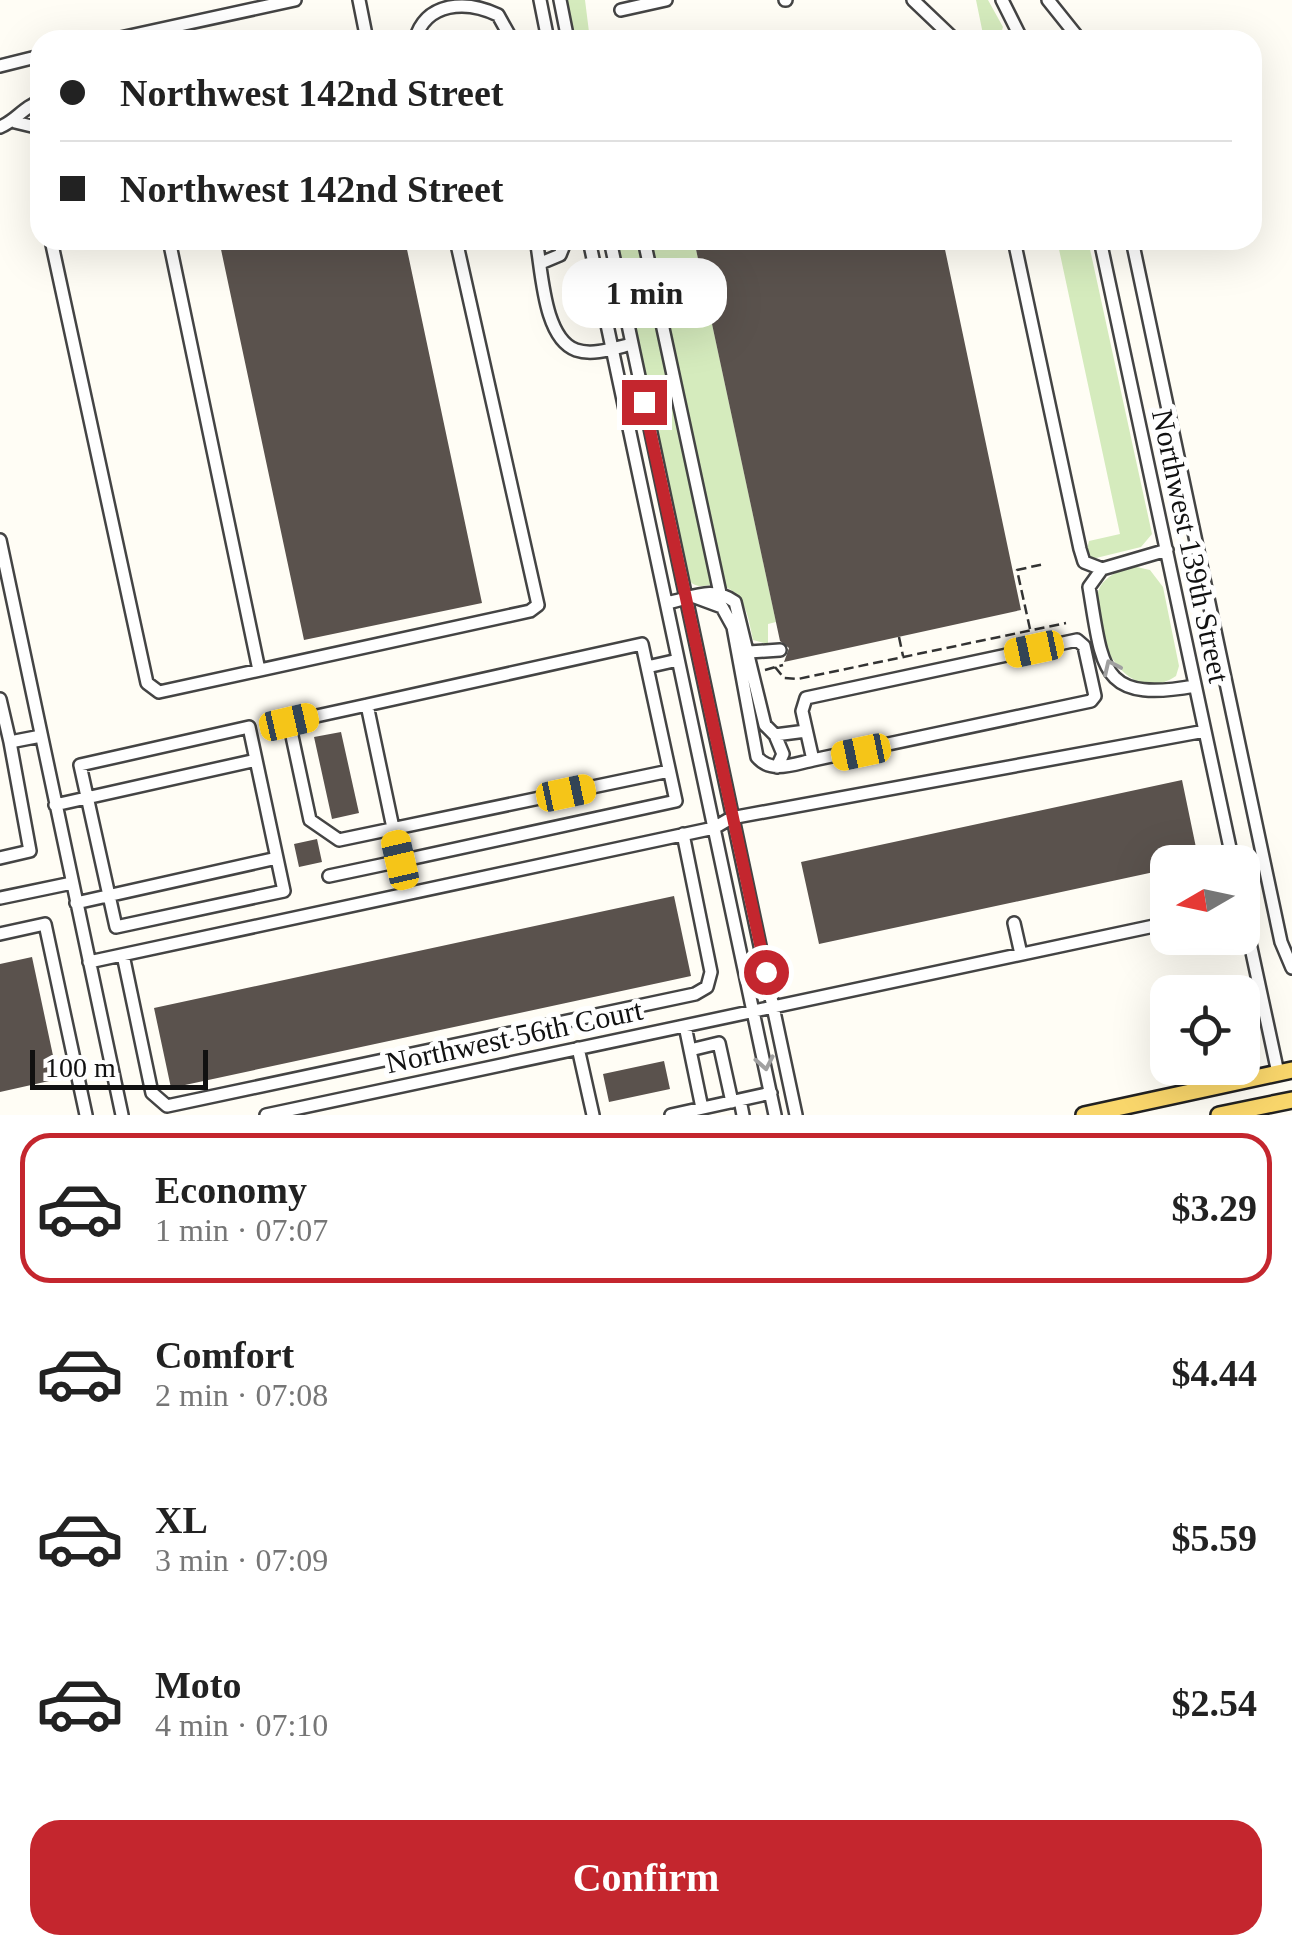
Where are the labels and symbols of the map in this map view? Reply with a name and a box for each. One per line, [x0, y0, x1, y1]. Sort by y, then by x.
callout: 1 min [562, 257, 726, 327]
route end [622, 380, 667, 425]
street label: Northwest 139th Street [1146, 406, 1236, 686]
car [1002, 628, 1066, 670]
one-way arrow [1103, 660, 1123, 678]
car [256, 701, 322, 743]
car [829, 731, 893, 773]
car [534, 772, 598, 814]
car [379, 827, 421, 893]
north arrow [1150, 845, 1260, 955]
route start [744, 950, 789, 995]
street label: Northwest 56th Court [383, 993, 646, 1079]
scale bar [30, 1045, 208, 1090]
one-way arrow [753, 1054, 774, 1071]

